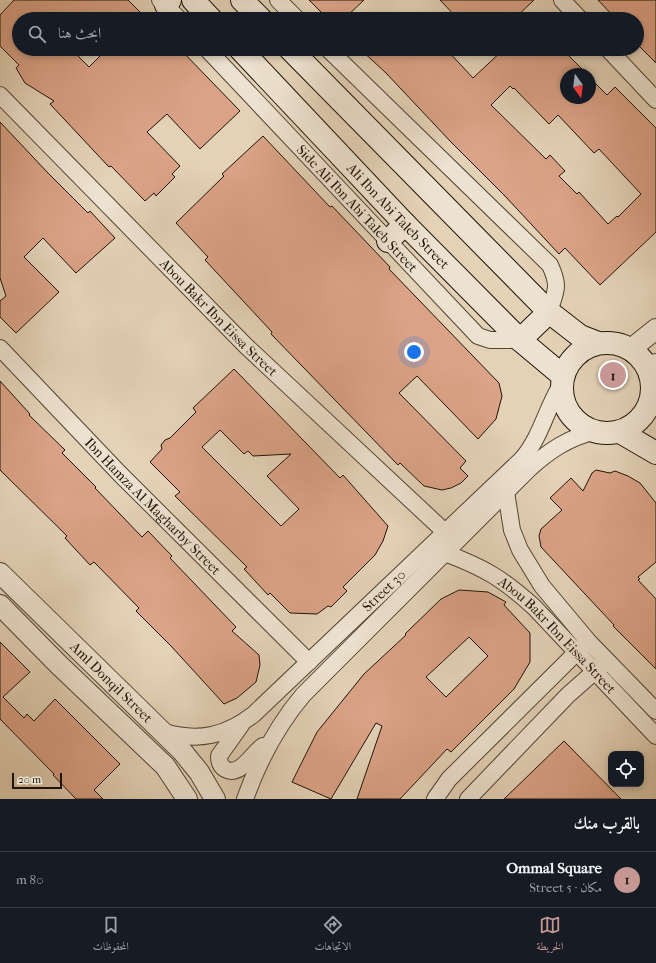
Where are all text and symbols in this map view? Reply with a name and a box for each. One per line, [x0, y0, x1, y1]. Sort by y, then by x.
search box [12, 12, 644, 56]
icon: search [26, 23, 48, 45]
text: ابحث هنا [58, 24, 101, 42]
north arrow [560, 68, 596, 104]
street label: Side Ali Ibn Abi Taleb Street [293, 141, 421, 275]
street label: Ali Ibn Abi Taleb Street [344, 160, 454, 272]
street label: Abou Bakr Ibn Eissa Street [156, 254, 281, 380]
your location [404, 342, 424, 362]
pin: 1 [600, 360, 626, 390]
street label: Ibn Hamza Al Magharby Street [81, 434, 225, 578]
street label: Street 30 [359, 566, 409, 615]
street label: Abou Bakr Ibn Eissa Street [494, 572, 620, 697]
street label: Aml Donqil Street [66, 637, 156, 726]
map controls [608, 751, 644, 787]
button: locate [608, 751, 644, 787]
scale bar [12, 771, 62, 790]
text: 20 m [18, 773, 41, 786]
text: بالقرب منك [574, 813, 640, 833]
text: Ommal Square [506, 859, 602, 877]
text: 80 m [16, 872, 43, 887]
text: 1 [625, 872, 629, 887]
text: مكان · Street 5 [529, 880, 602, 895]
tab: المحفوظات [93, 914, 129, 957]
tab: الاتجاهات [314, 914, 351, 957]
tab: الخريطة [537, 914, 563, 957]

